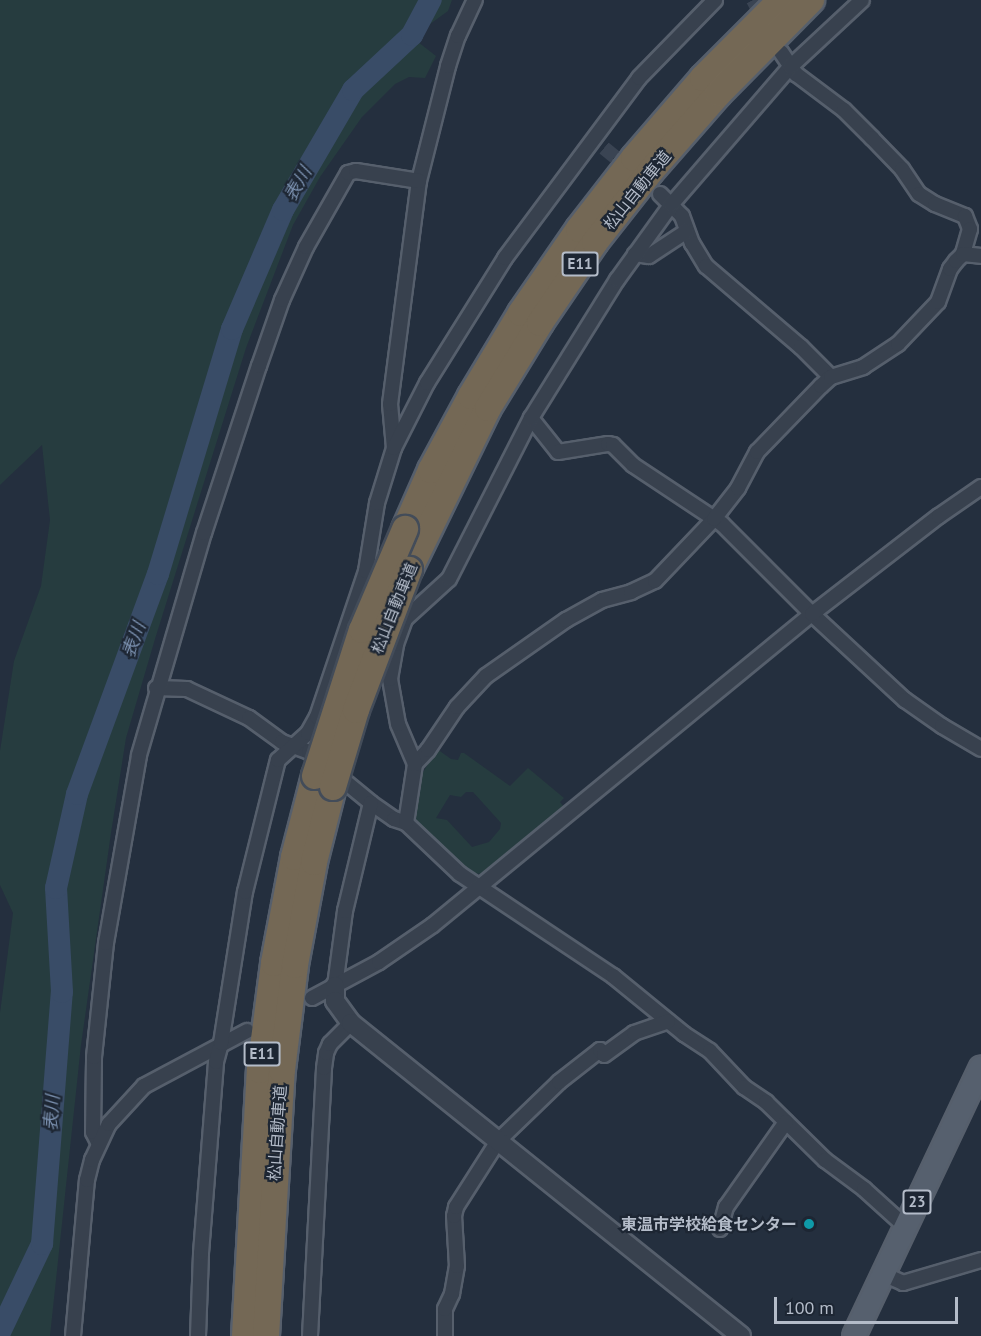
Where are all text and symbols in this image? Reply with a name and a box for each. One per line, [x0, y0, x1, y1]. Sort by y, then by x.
street label: 松山自動車道 [599, 147, 675, 233]
water label: 表川 [280, 163, 316, 205]
road number: E11 [560, 252, 600, 276]
street label: 松山自動車道 [367, 560, 421, 656]
water label: 表川 [118, 619, 150, 661]
road number: E11 [242, 1042, 282, 1066]
street label: 松山自動車道 [264, 1084, 290, 1182]
water label: 表川 [40, 1094, 64, 1132]
road number: 23 [902, 1190, 932, 1214]
place label: 東温市学校給食センター [621, 1214, 797, 1234]
marker: 東温市学校給食センター [802, 1217, 816, 1231]
scale bar [777, 1285, 962, 1323]
text: 100 m [785, 1296, 834, 1319]

